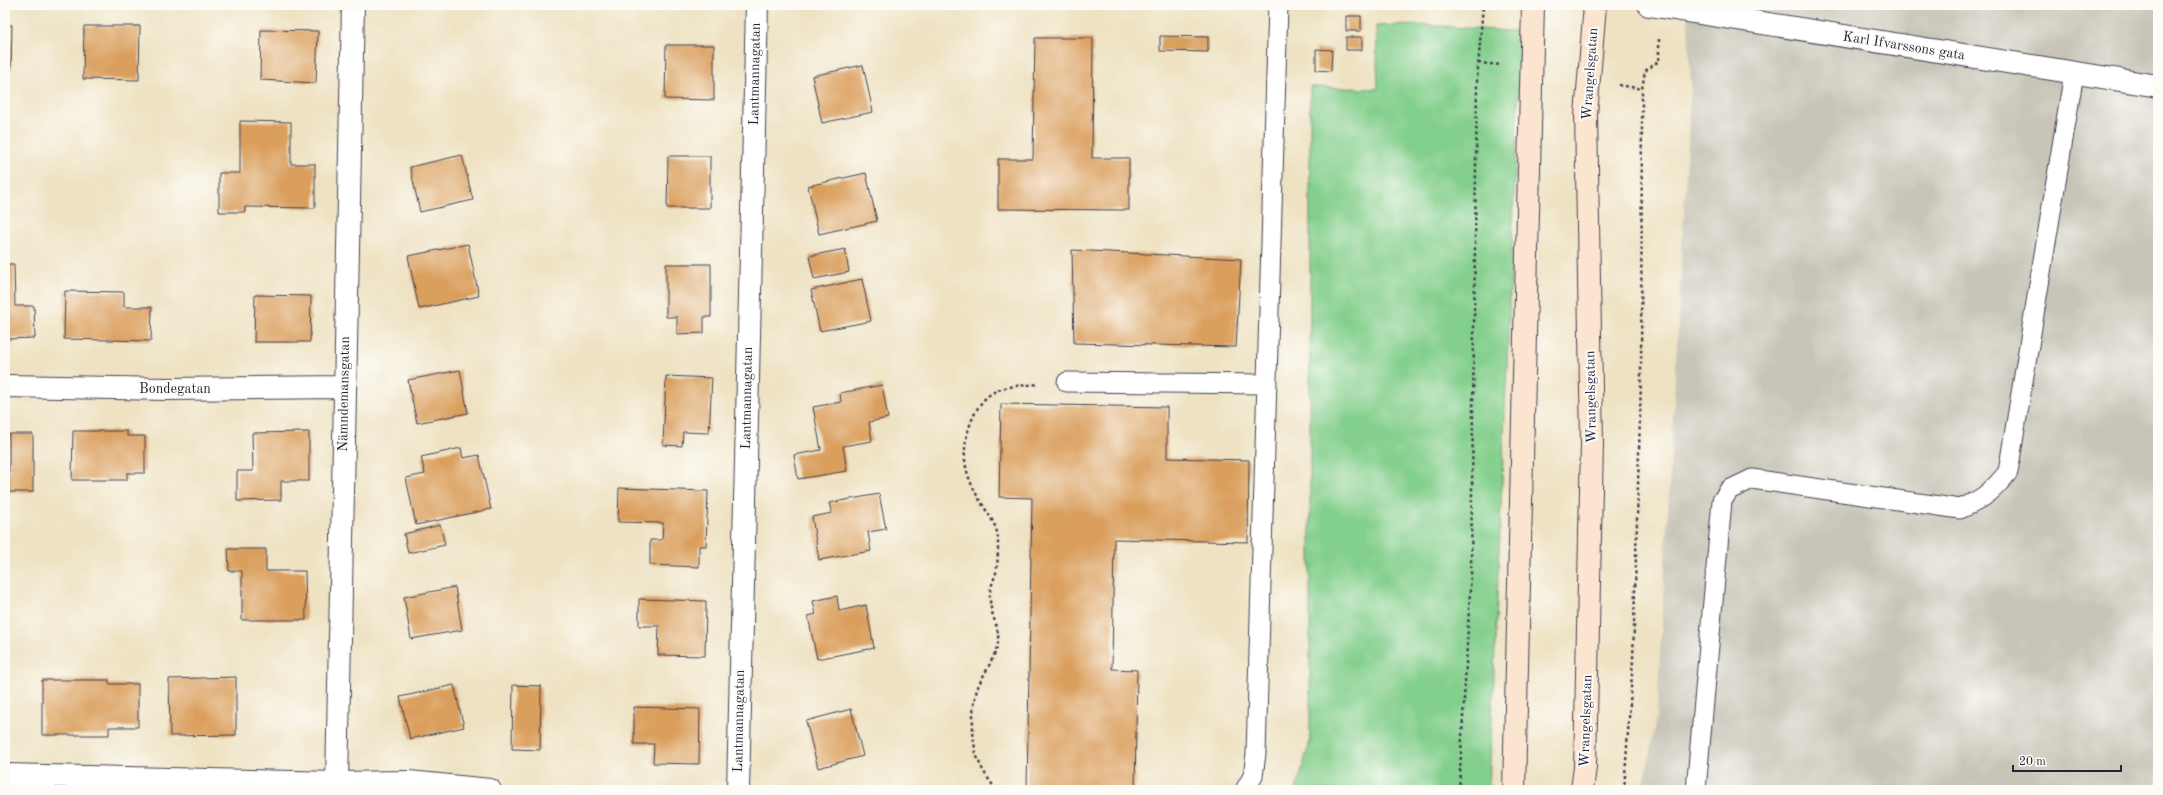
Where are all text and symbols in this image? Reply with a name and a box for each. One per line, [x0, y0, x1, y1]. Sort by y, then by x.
street label: Lantmannagatan [747, 22, 763, 125]
street label: Wrangelsgatan [1580, 27, 1600, 121]
street label: Karl Ifvarssons gata [1842, 29, 1966, 63]
street label: Nämndemansgatan [336, 336, 352, 452]
street label: Lantmannagatan [739, 346, 755, 449]
street label: Wrangelsgatan [1583, 350, 1599, 444]
street label: Bondegatan [139, 382, 211, 396]
street label: Lantmannagatan [731, 669, 747, 772]
street label: Wrangelsgatan [1577, 674, 1595, 768]
scale bar [2013, 747, 2121, 773]
text: 20 m [2019, 756, 2046, 768]

